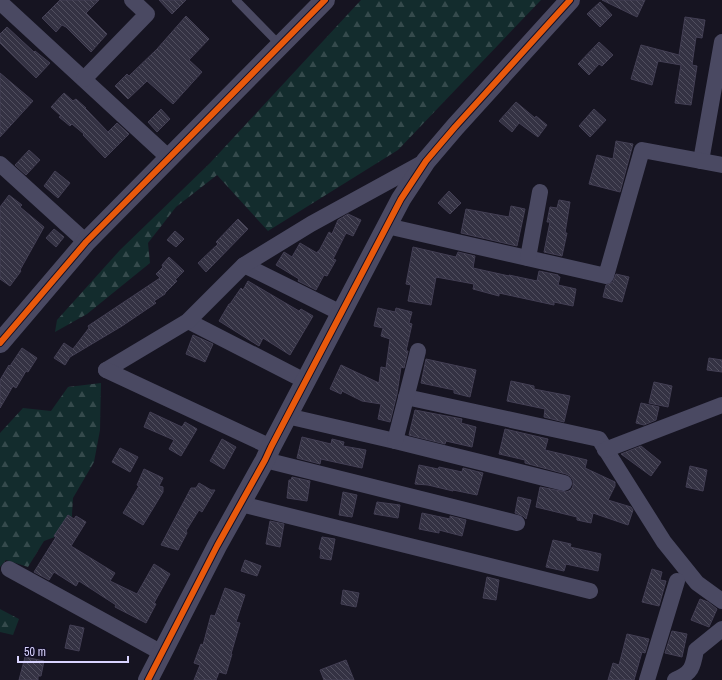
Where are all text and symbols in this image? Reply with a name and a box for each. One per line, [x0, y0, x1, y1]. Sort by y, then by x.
scale bar [18, 638, 128, 664]
text: 50 m [24, 644, 46, 660]

